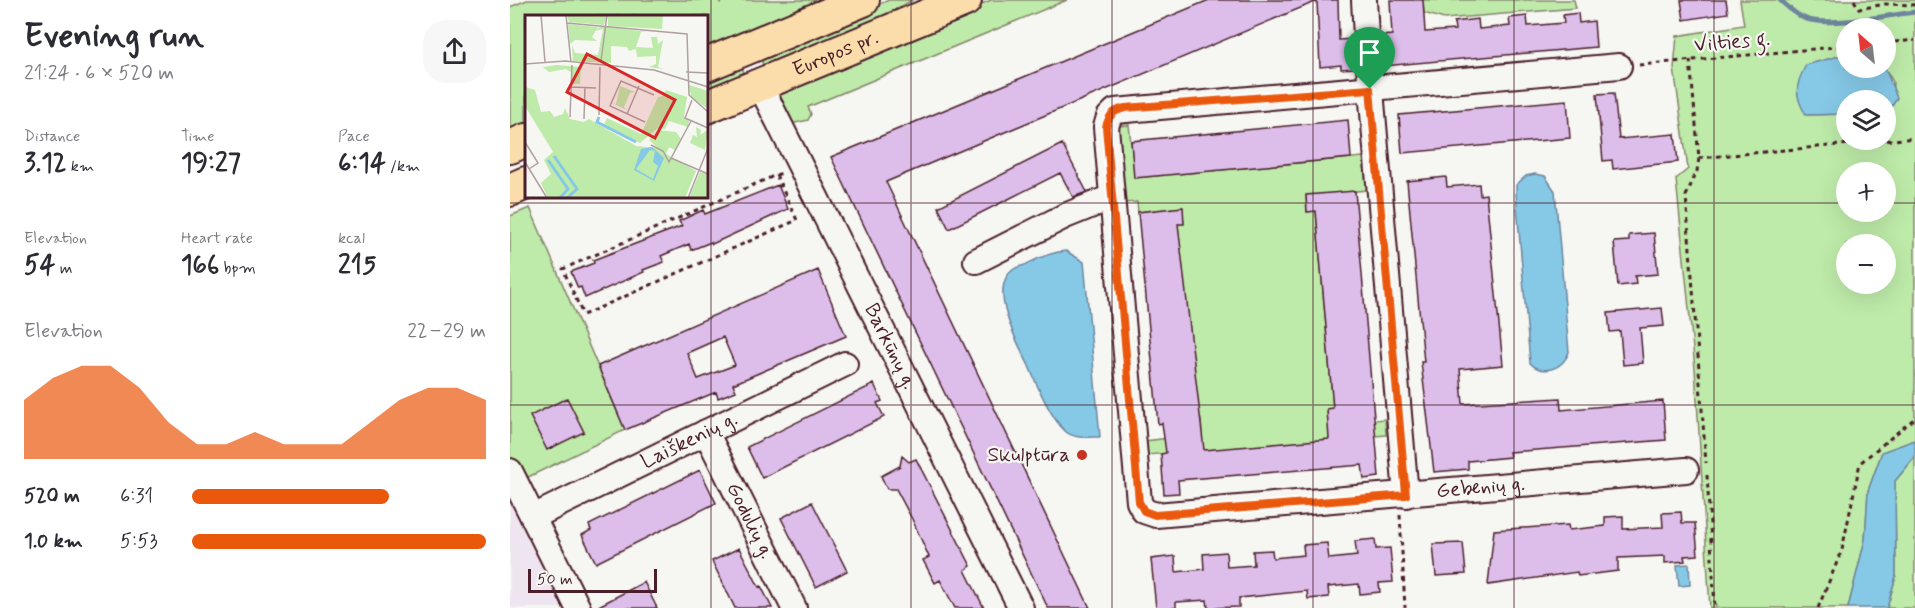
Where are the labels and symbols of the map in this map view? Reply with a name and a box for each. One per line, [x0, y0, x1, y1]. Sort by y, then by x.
inset map [525, 15, 708, 198]
north arrow [1836, 18, 1896, 78]
street label: Europos pr. [788, 23, 883, 84]
street label: Vilties g. [1693, 25, 1771, 61]
pin [1344, 27, 1395, 89]
street label: Barkūnų g. [857, 299, 924, 394]
street label: Laiškenių g. [636, 405, 742, 476]
place label: Skulptūra [987, 441, 1070, 469]
marker: Skulptūra [1075, 448, 1089, 462]
street label: Gebenių g. [1435, 470, 1526, 505]
street label: Godulių g. [719, 478, 781, 564]
scale bar [528, 566, 657, 594]

